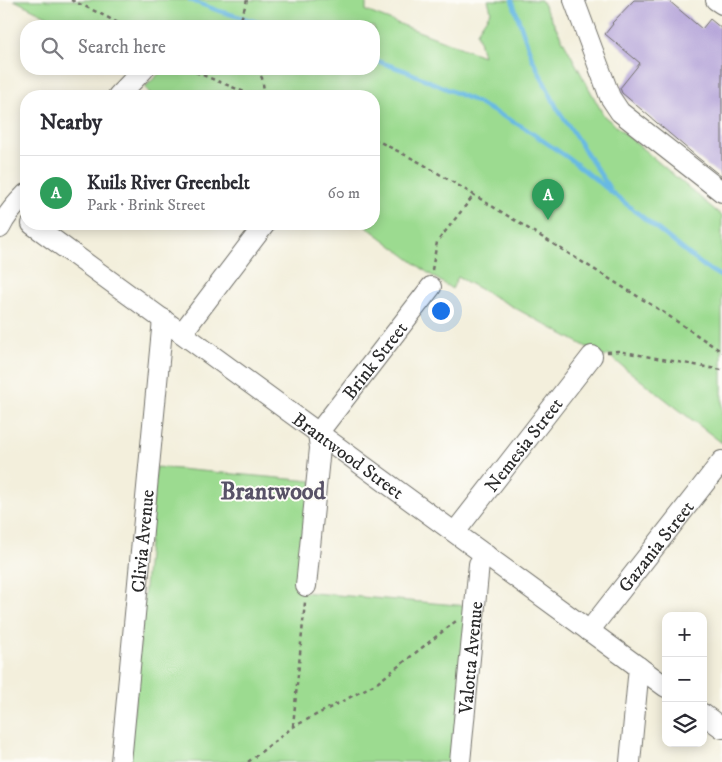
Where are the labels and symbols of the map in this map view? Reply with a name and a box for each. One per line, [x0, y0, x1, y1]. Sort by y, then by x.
pin: A [532, 179, 564, 220]
your location [428, 298, 454, 324]
street label: Brink Street [338, 317, 413, 405]
street label: Nemesia Street [480, 393, 568, 497]
street label: Brantwood Street [288, 408, 408, 505]
district label: Brantwood [221, 477, 326, 507]
street label: Clivia Avenue [127, 488, 160, 594]
street label: Gazania Street [614, 497, 700, 597]
street label: Valotta Avenue [455, 600, 488, 716]

